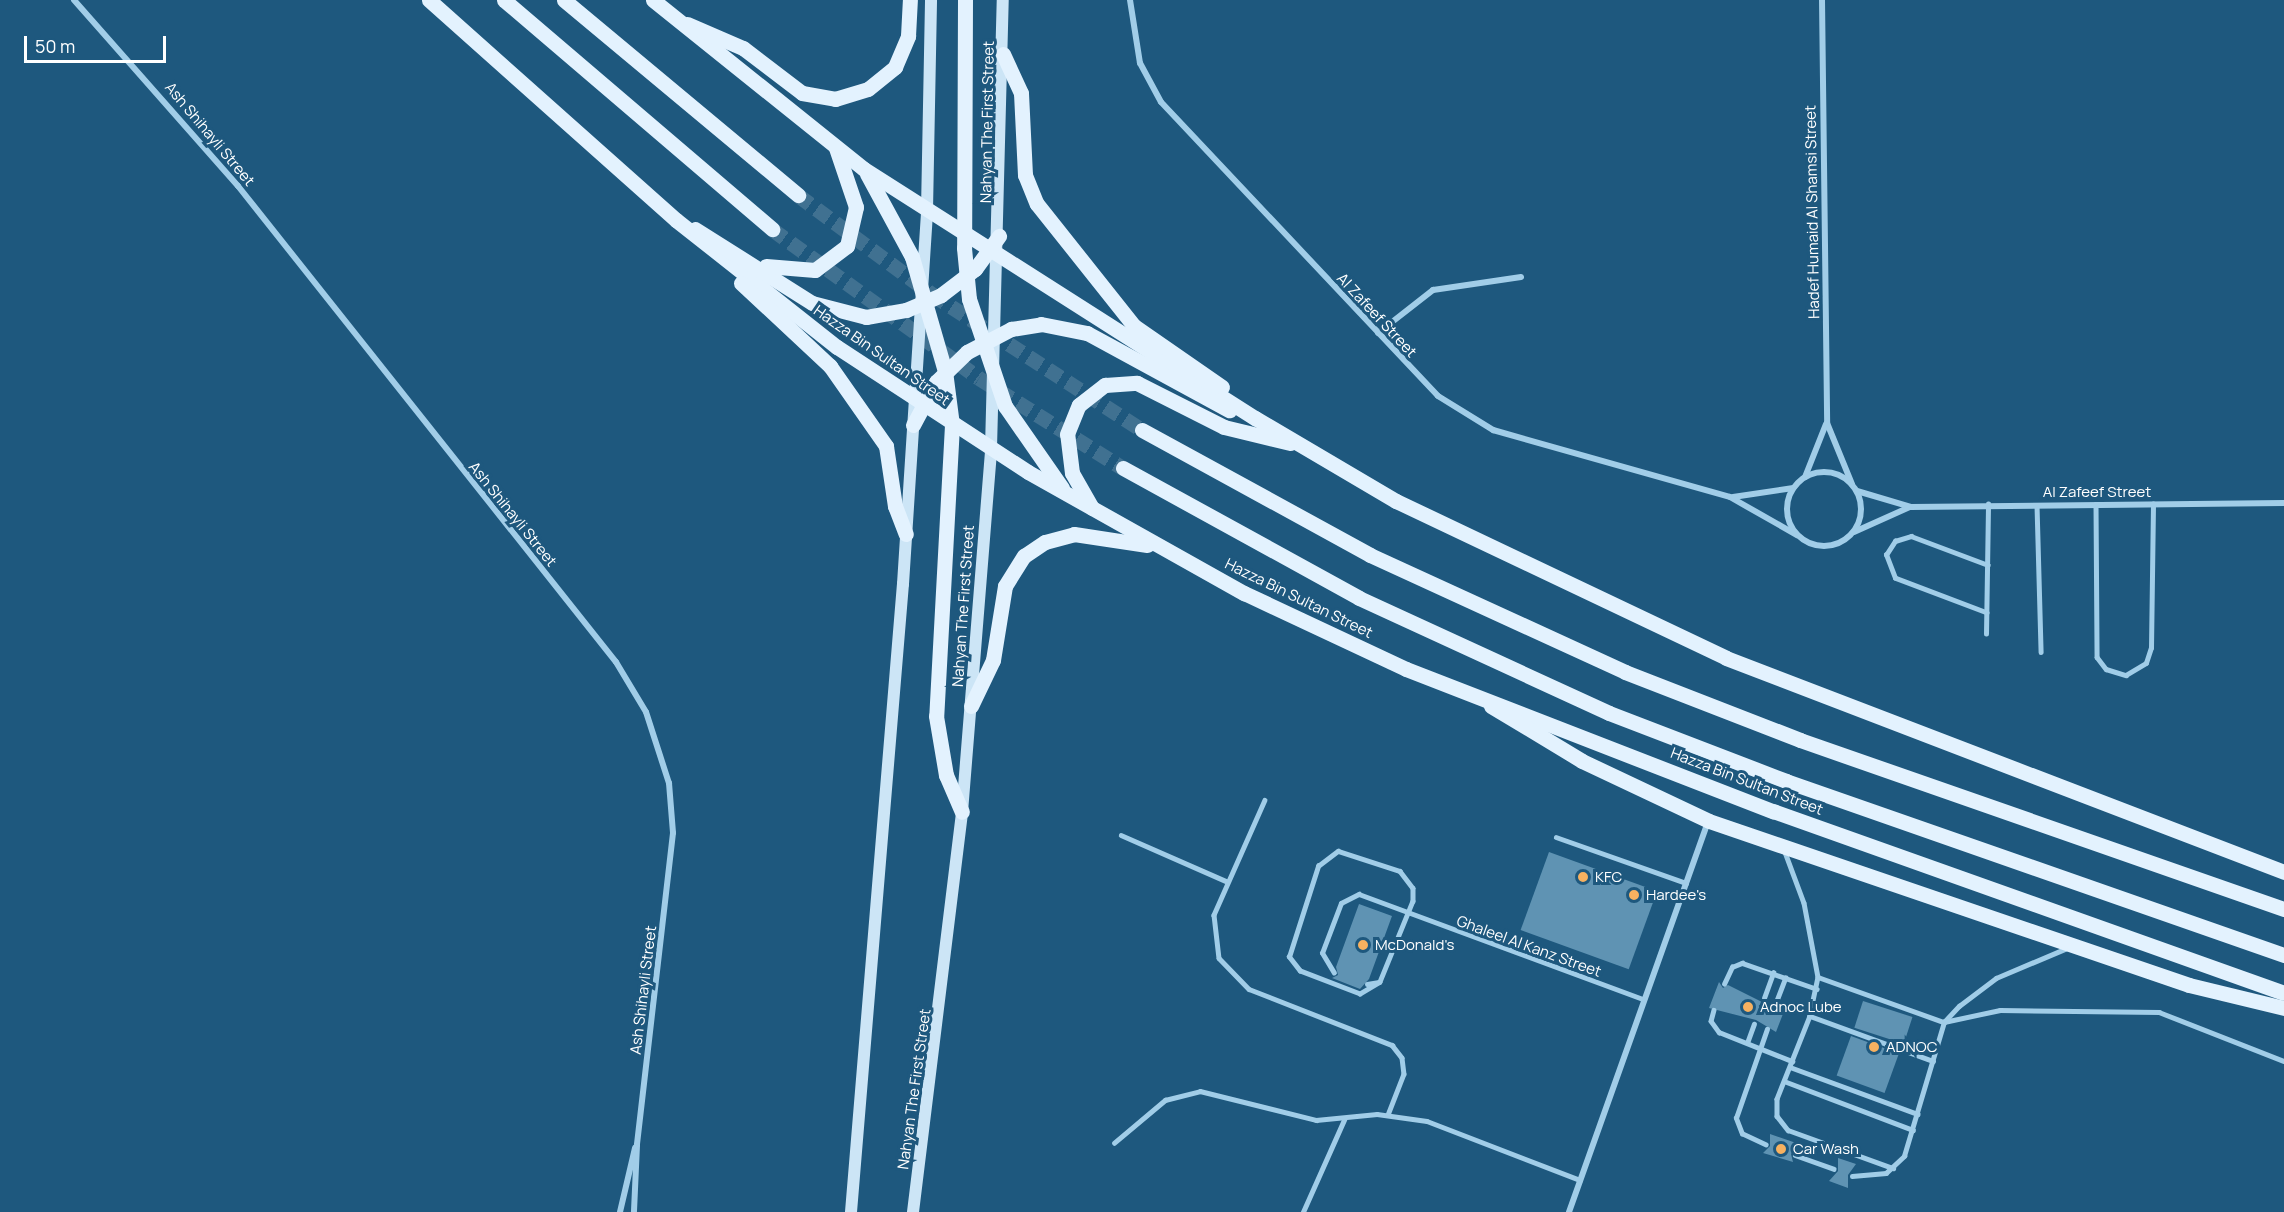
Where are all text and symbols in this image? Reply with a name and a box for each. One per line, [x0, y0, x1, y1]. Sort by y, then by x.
scale bar [27, 24, 170, 62]
text: 50 m [35, 34, 75, 58]
street label: Nahyan The First Street [977, 41, 997, 203]
street label: Ash Shihayli Street [161, 79, 259, 189]
street label: Hadef Humaid Al Shamsi Street [1801, 105, 1823, 319]
street label: Al Zafeef Street [1333, 269, 1421, 361]
street label: Hazza Bin Sultan Street [811, 301, 953, 409]
street label: Ash Shihayli Street [465, 458, 561, 570]
street label: Al Zafeef Street [2043, 483, 2151, 501]
street label: Nahyan The First Street [948, 525, 978, 687]
street label: Hazza Bin Sultan Street [1222, 554, 1376, 642]
street label: Hazza Bin Sultan Street [1668, 744, 1826, 818]
place label: KFC [1595, 868, 1622, 886]
marker: KFC [1576, 870, 1590, 884]
place label: Hardee's [1646, 886, 1706, 904]
marker: Hardee's [1627, 888, 1641, 902]
street label: Ghaleel Al Kanz Street [1454, 911, 1604, 981]
street label: Ash Shihayli Street [626, 925, 660, 1055]
place label: McDonald's [1375, 936, 1454, 954]
marker: McDonald's [1356, 938, 1370, 952]
place label: Adnoc Lube [1760, 998, 1842, 1016]
marker: Adnoc Lube [1741, 1000, 1755, 1014]
street label: Nahyan The First Street [894, 1007, 934, 1171]
place label: ADNOC [1886, 1038, 1937, 1056]
marker: ADNOC [1867, 1040, 1881, 1054]
place label: Car Wash [1793, 1140, 1859, 1158]
marker: Car Wash [1774, 1142, 1788, 1156]

